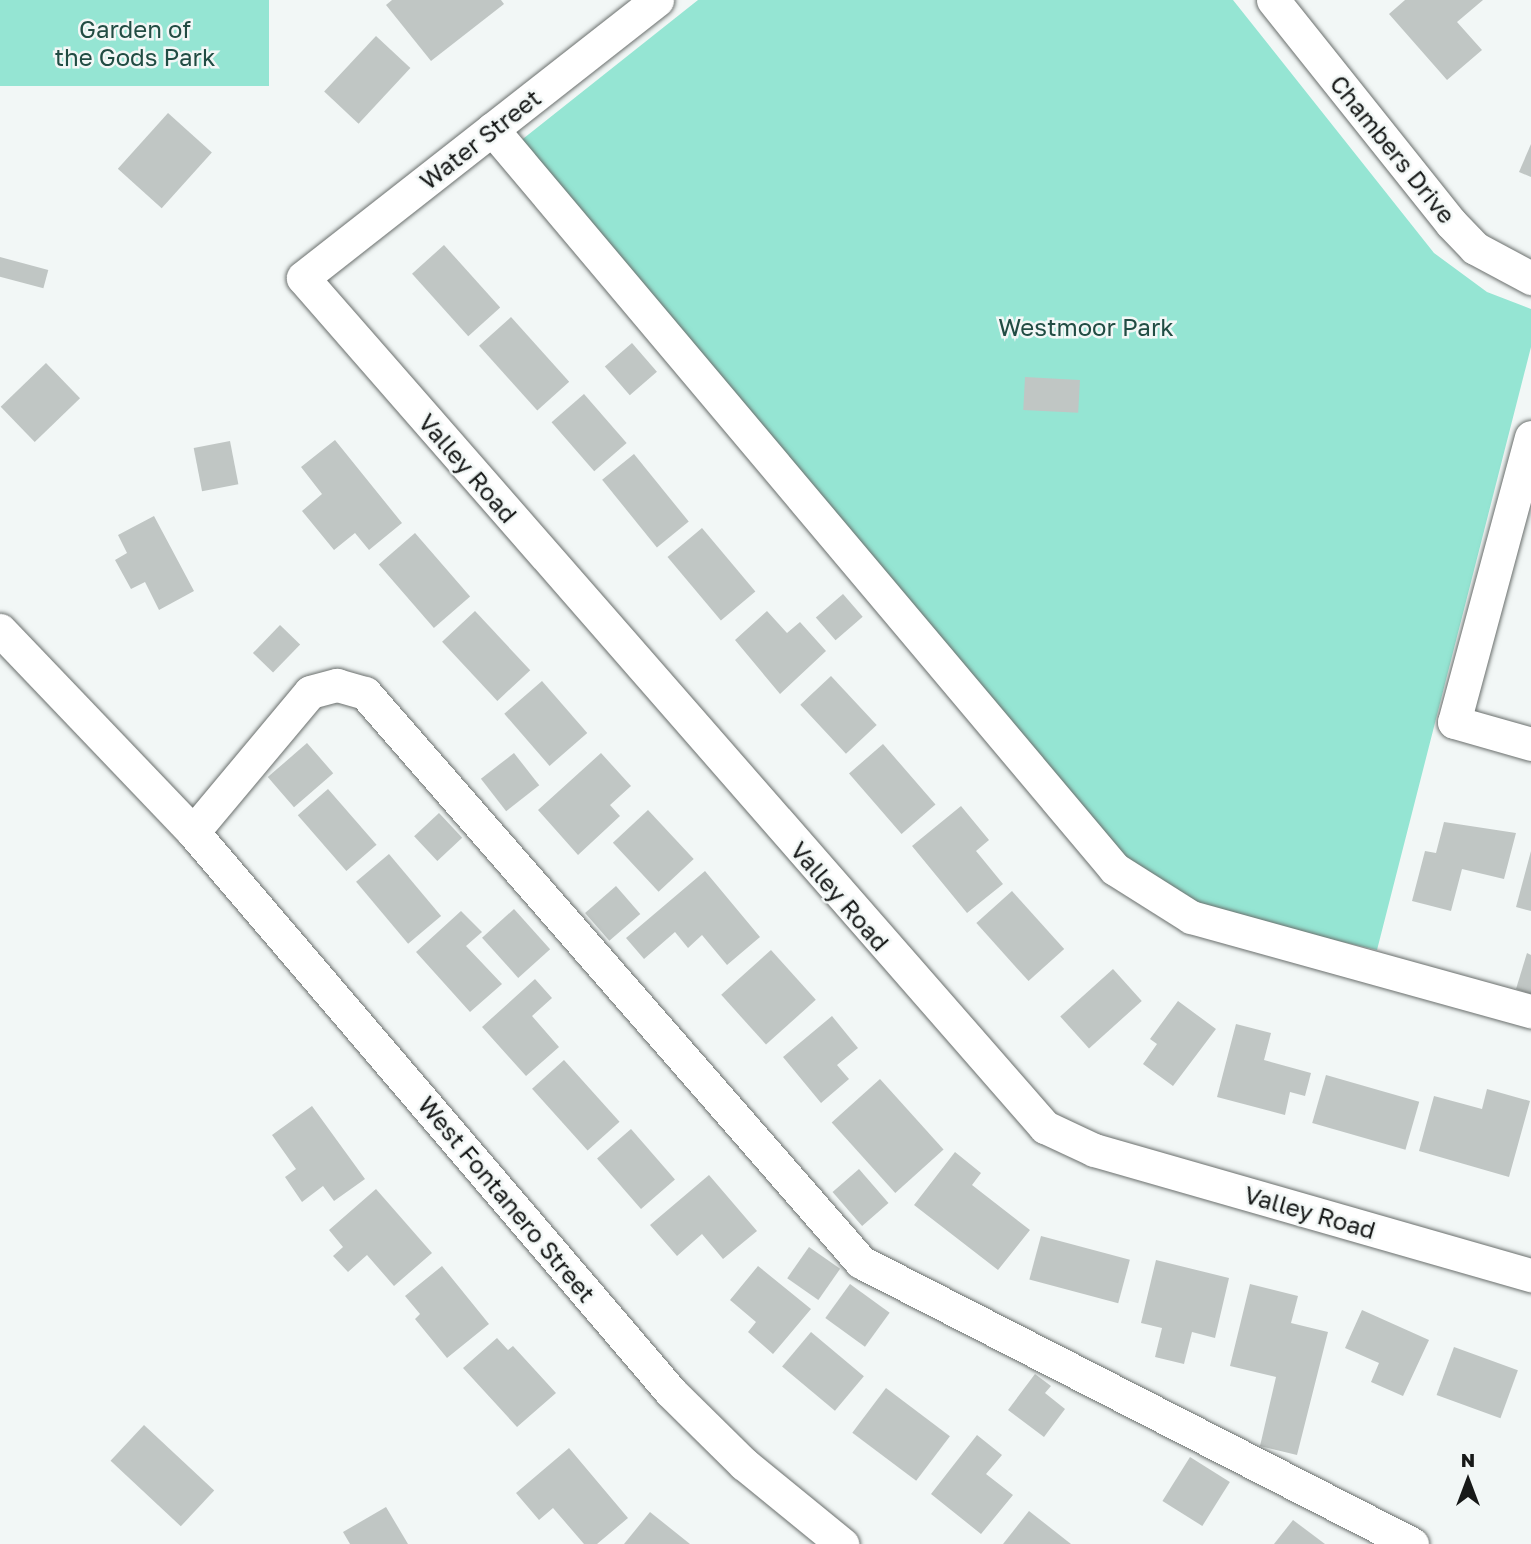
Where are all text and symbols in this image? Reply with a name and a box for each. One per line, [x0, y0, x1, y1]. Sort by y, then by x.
park label: Garden of the Gods Park [54, 15, 216, 71]
street label: Chambers Drive [1325, 69, 1461, 229]
street label: Water Street [414, 83, 546, 195]
park label: Westmoor Park [998, 313, 1174, 341]
street label: Valley Road [413, 408, 523, 528]
street label: Valley Road [785, 836, 895, 956]
street label: West Fontanero Street [413, 1090, 601, 1308]
street label: Valley Road [1241, 1180, 1379, 1244]
north arrow [1433, 1446, 1503, 1516]
text: N [1461, 1448, 1475, 1471]

